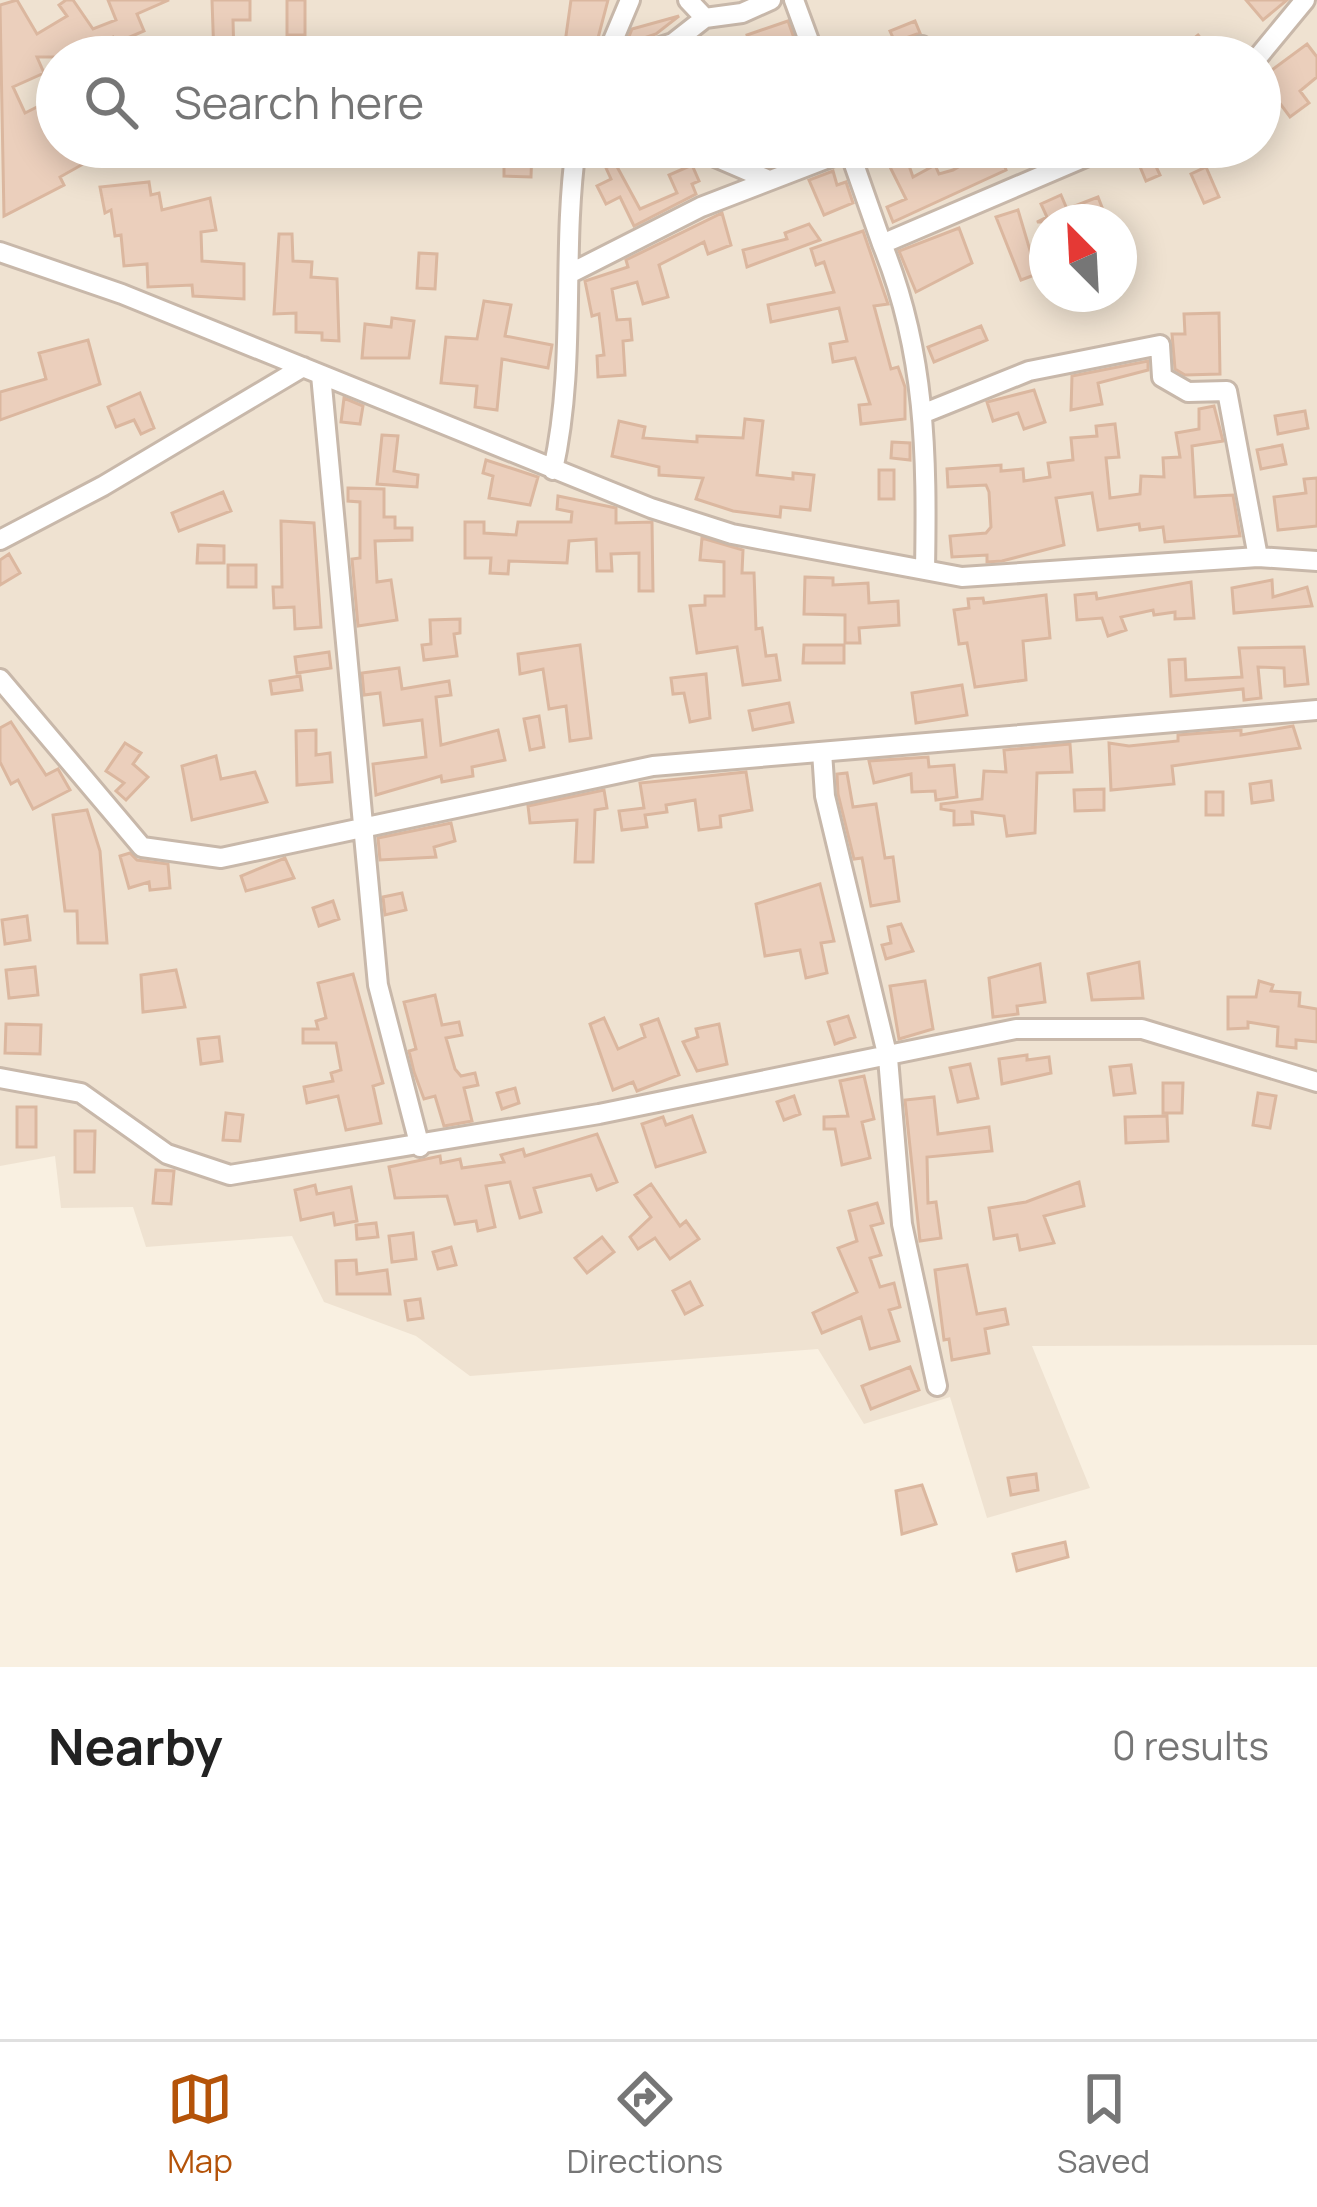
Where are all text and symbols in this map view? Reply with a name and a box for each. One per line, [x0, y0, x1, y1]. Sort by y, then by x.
search box [36, 36, 1281, 168]
icon: search [78, 69, 144, 135]
text: Search here [174, 71, 424, 133]
north arrow [1029, 204, 1137, 312]
text: Nearby [48, 1711, 223, 1780]
text: 0 results [1112, 1718, 1269, 1772]
tab: Map [167, 2066, 233, 2183]
tab: Directions [567, 2066, 723, 2183]
tab: Saved [1057, 2066, 1150, 2183]

